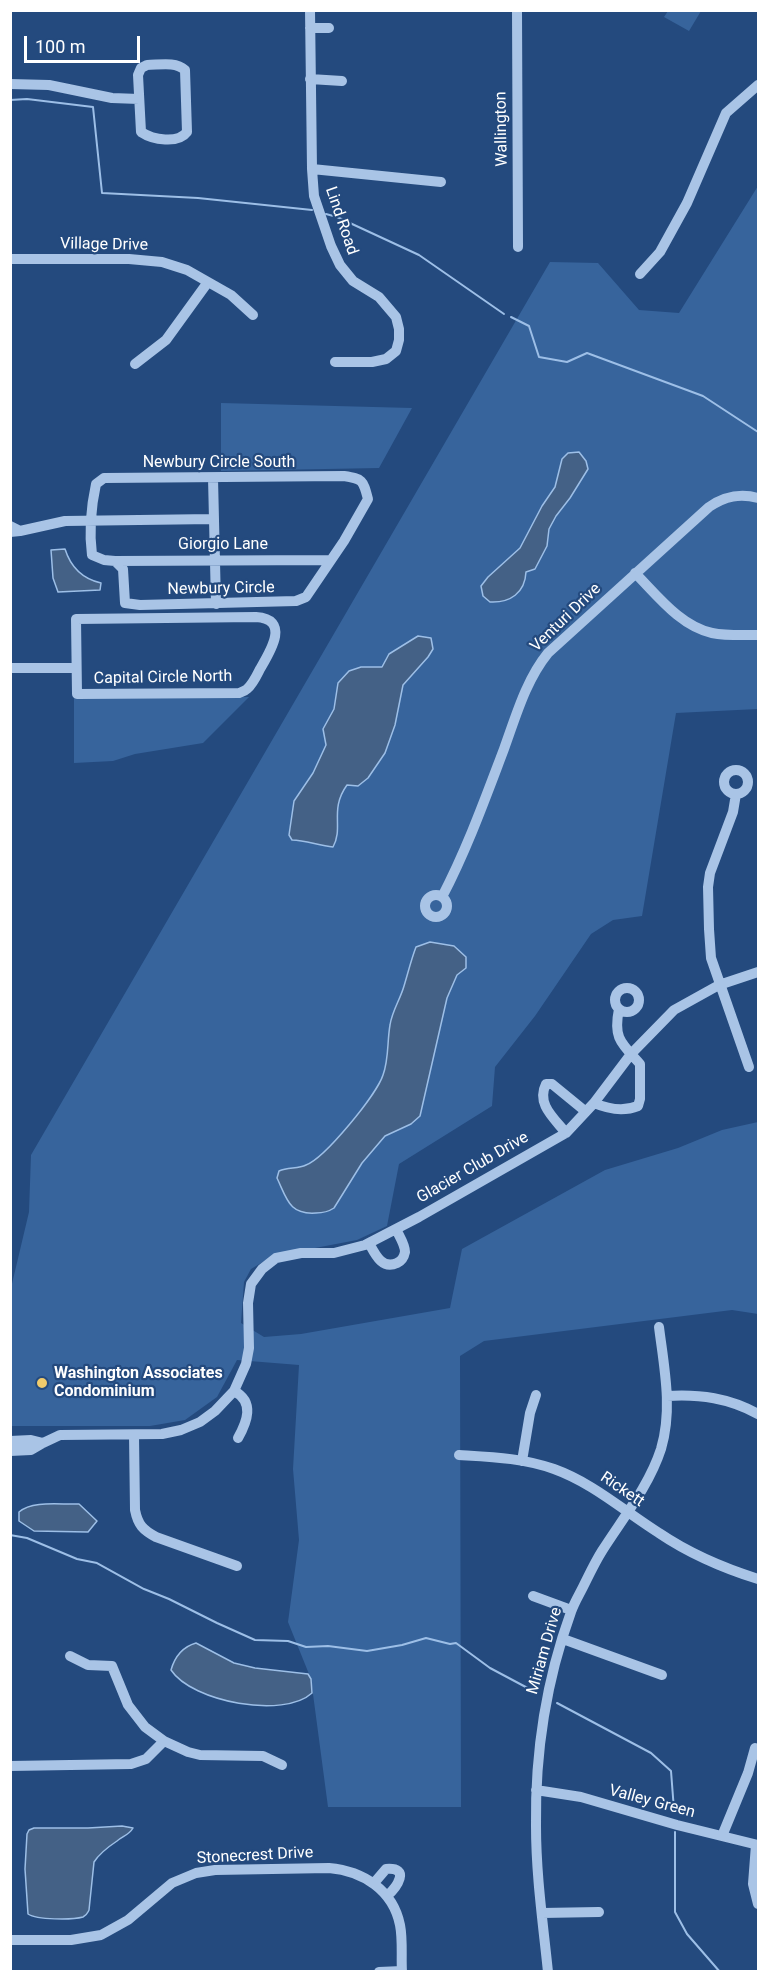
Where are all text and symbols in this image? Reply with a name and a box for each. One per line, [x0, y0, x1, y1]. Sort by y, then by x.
scale bar [27, 24, 142, 62]
text: 100 m [35, 36, 86, 57]
street label: Wallington [492, 91, 512, 167]
street label: Lind Road [320, 184, 362, 258]
street label: Village Drive [60, 235, 148, 255]
street label: Newbury Circle South [143, 453, 295, 473]
street label: Giorgio Lane [178, 535, 268, 555]
street label: Newbury Circle [167, 578, 275, 600]
street label: Venturi Drive [527, 580, 605, 656]
street label: Capital Circle North [94, 667, 232, 689]
street label: Glacier Club Drive [414, 1128, 532, 1208]
place label: Washington Associates Condominium [54, 1364, 223, 1402]
marker: Washington Associates Condominium [35, 1376, 49, 1390]
street label: Rickett [596, 1468, 648, 1512]
street label: Miriam Drive [523, 1605, 567, 1697]
street label: Valley Green [607, 1781, 697, 1823]
street label: Stonecrest Drive [196, 1843, 314, 1869]

